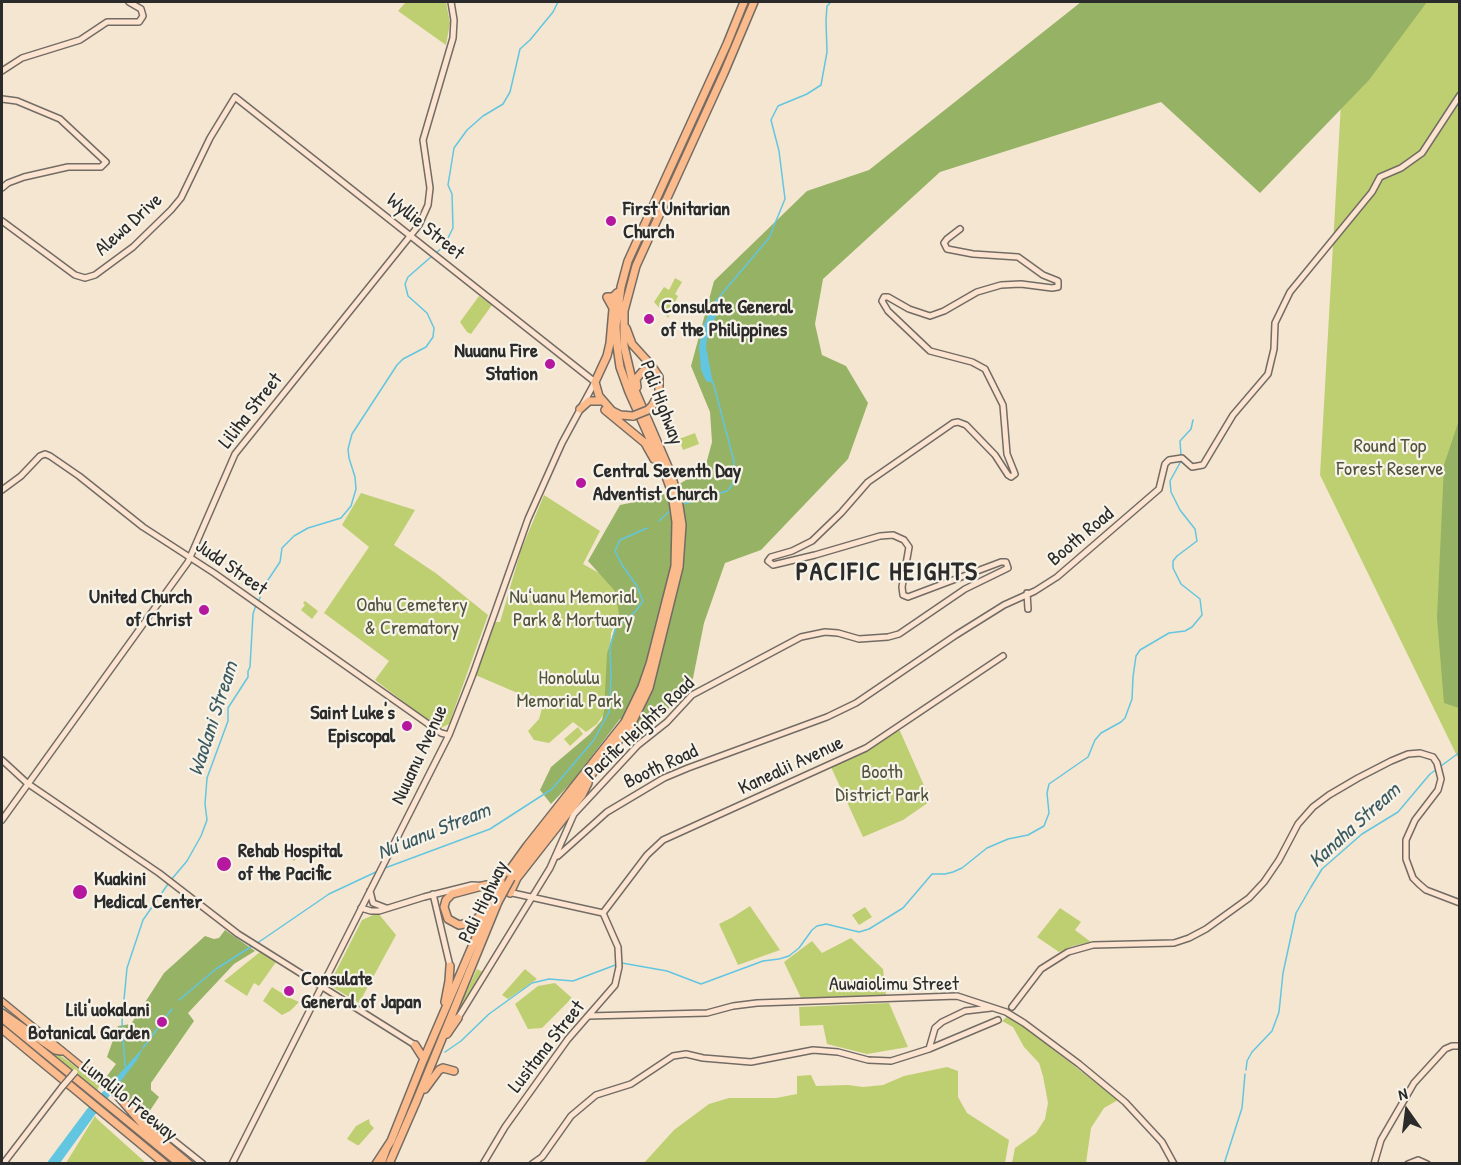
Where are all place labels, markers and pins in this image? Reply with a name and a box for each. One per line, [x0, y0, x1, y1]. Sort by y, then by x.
place label: First Unitarian Church [623, 198, 730, 245]
marker: First Unitarian Church [604, 214, 618, 228]
place label: Consulate General of the Philippines [661, 296, 793, 343]
marker: Consulate General of the Philippines [642, 312, 656, 326]
place label: Nuuanu Fire Station [454, 340, 538, 387]
marker: Nuuanu Fire Station [543, 357, 557, 371]
place label: Central Seventh Day Adventist Church [593, 460, 741, 507]
marker: Central Seventh Day Adventist Church [574, 476, 588, 490]
place label: United Church of Christ [89, 586, 192, 633]
marker: United Church of Christ [197, 603, 211, 617]
place label: Saint Luke's Episcopal [310, 702, 395, 749]
marker: Saint Luke's Episcopal [400, 719, 414, 733]
place label: Rehab Hospital of the Pacific [238, 840, 342, 887]
marker: Rehab Hospital of the Pacific [215, 855, 233, 873]
place label: Kuakini Medical Center [94, 868, 202, 915]
marker: Kuakini Medical Center [71, 883, 89, 901]
place label: Consulate General of Japan [301, 968, 422, 1015]
marker: Consulate General of Japan [282, 984, 296, 998]
place label: Lili'uokalani Botanical Garden [28, 999, 150, 1046]
marker: Lili'uokalani Botanical Garden [155, 1015, 169, 1029]

